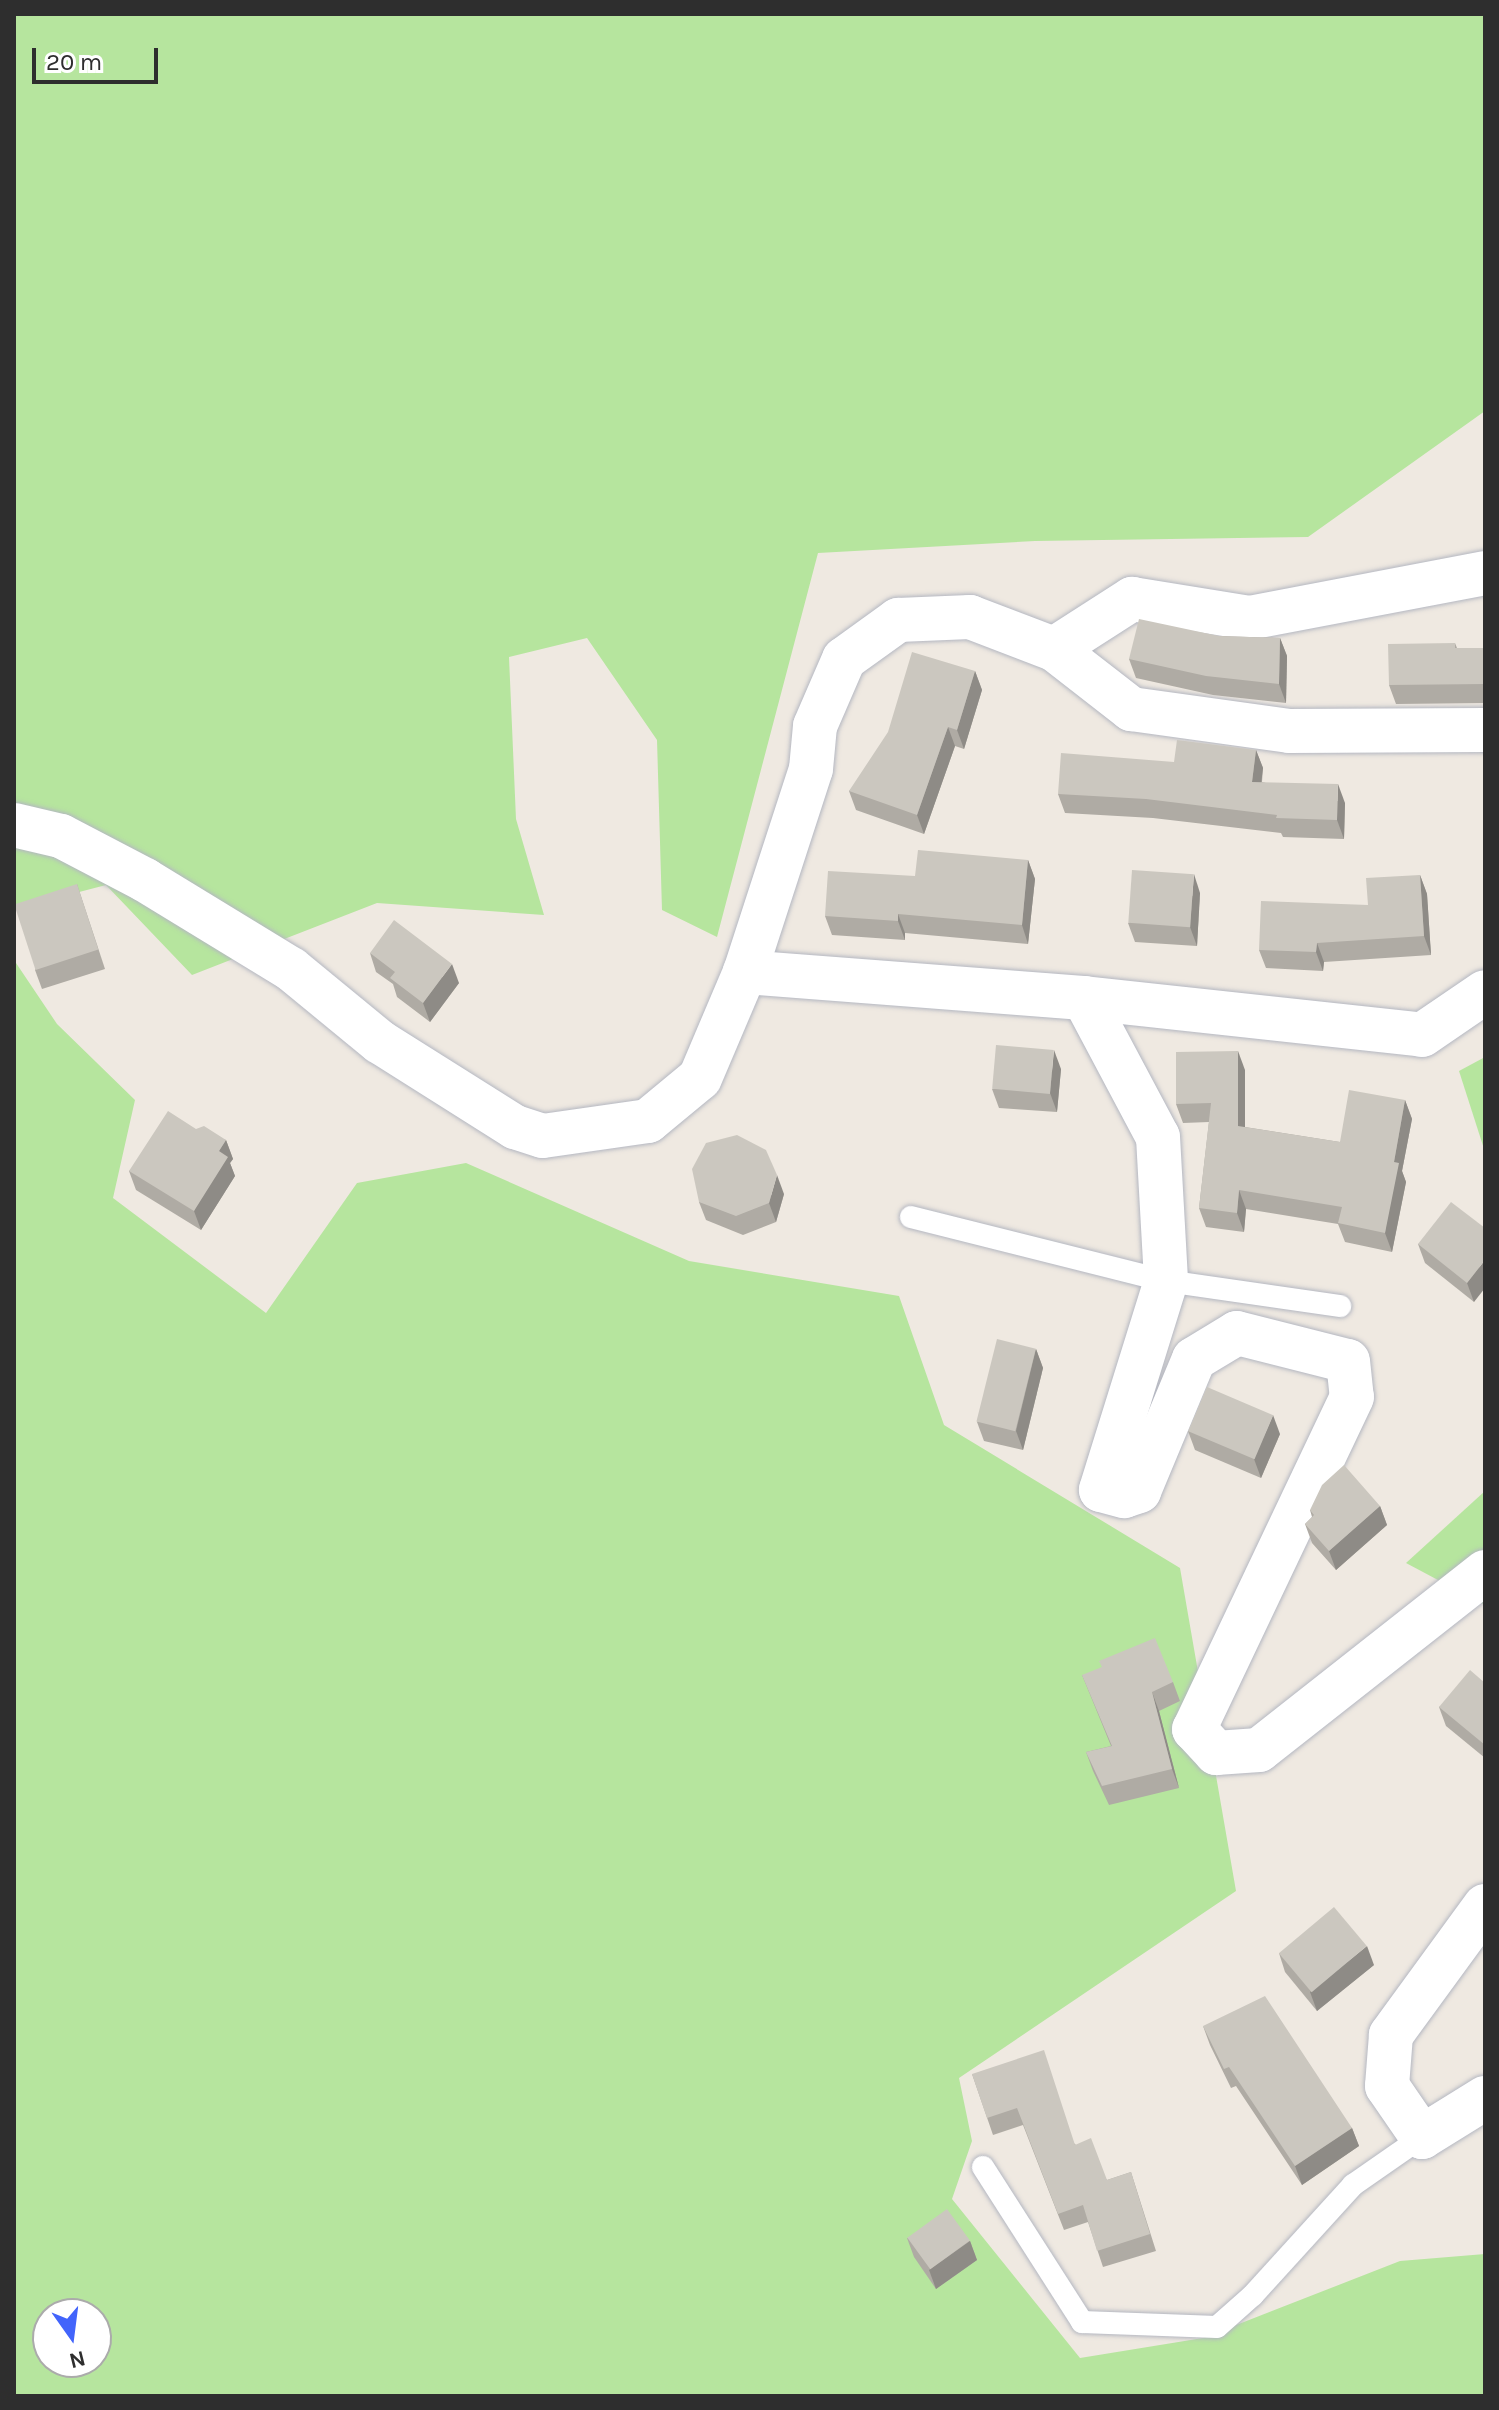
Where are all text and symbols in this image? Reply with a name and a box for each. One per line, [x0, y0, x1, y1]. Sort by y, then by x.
scale bar [36, 32, 162, 82]
text: 20 m [46, 48, 102, 76]
north arrow [32, 2298, 112, 2378]
text: N [67, 2345, 88, 2374]

